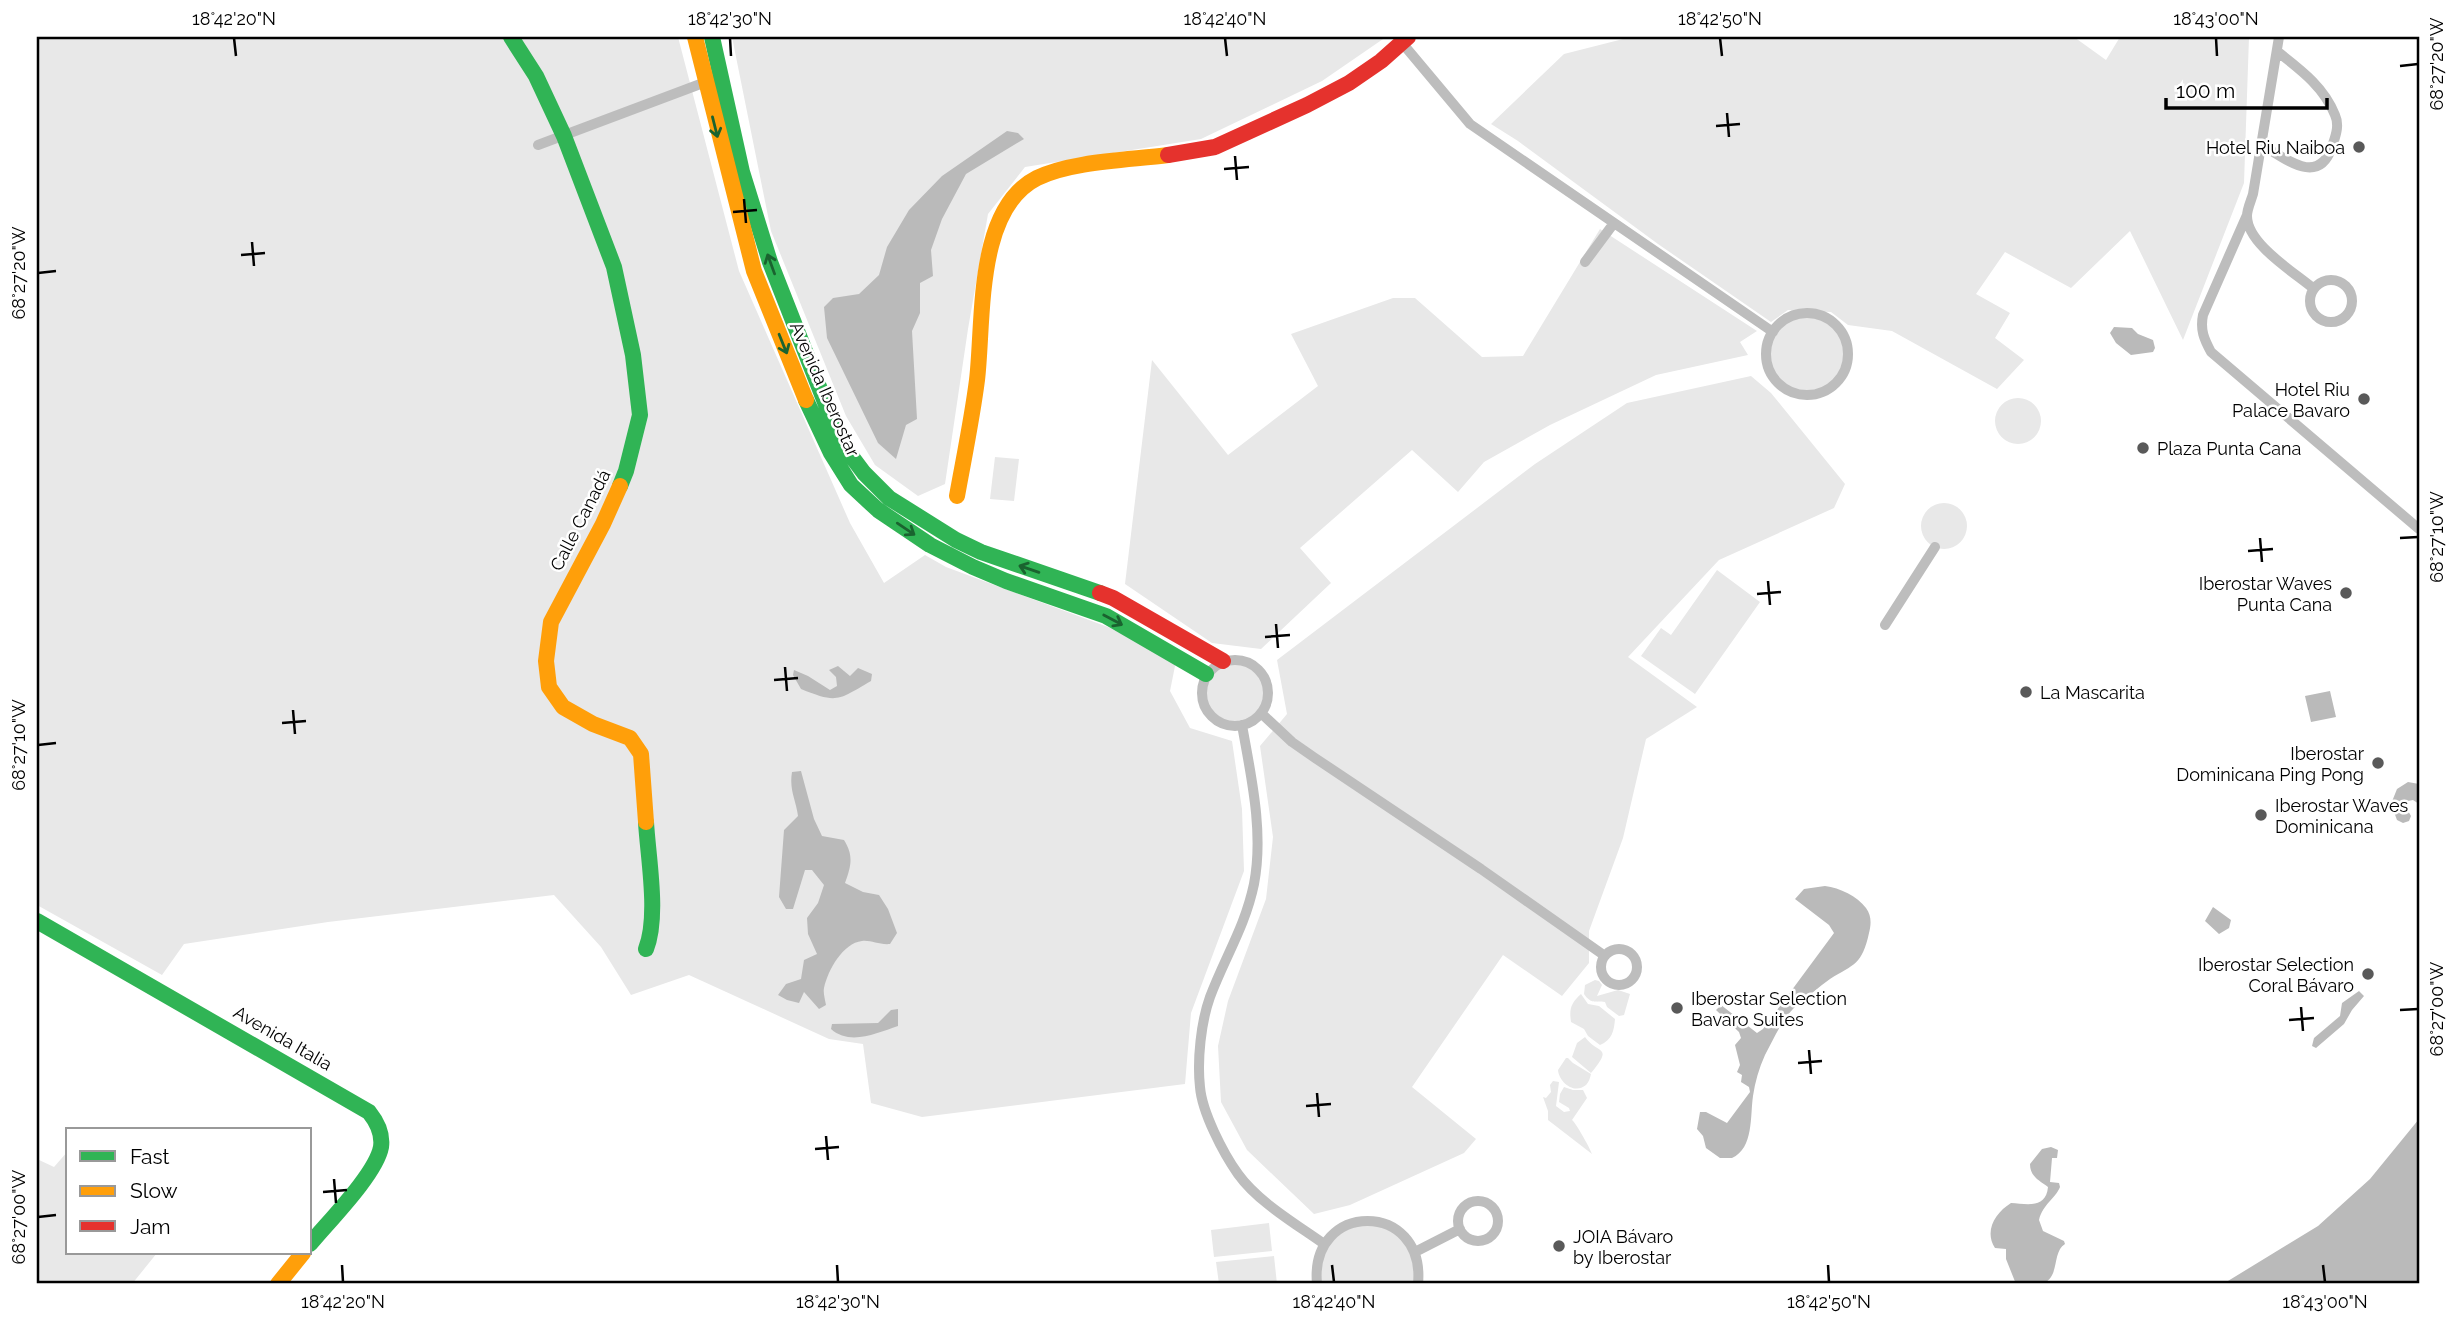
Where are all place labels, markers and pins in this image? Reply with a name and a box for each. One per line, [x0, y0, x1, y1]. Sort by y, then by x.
place label: Hotel Riu Naiboa [2206, 137, 2345, 158]
marker: Hotel Riu Naiboa [2351, 139, 2367, 155]
place label: Hotel Riu Palace Bavaro [2232, 379, 2350, 421]
marker: Hotel Riu Palace Bavaro [2356, 391, 2372, 407]
place label: Plaza Punta Cana [2157, 438, 2301, 459]
marker: Plaza Punta Cana [2135, 440, 2151, 456]
place label: Iberostar Waves Punta Cana [2199, 573, 2332, 615]
marker: Iberostar Waves Punta Cana [2338, 585, 2354, 601]
place label: La Mascarita [2040, 682, 2145, 703]
marker: La Mascarita [2018, 684, 2034, 700]
place label: Iberostar Dominicana Ping Pong [2176, 743, 2365, 785]
marker: Iberostar Dominicana Ping Pong [2370, 755, 2386, 771]
place label: Iberostar Waves Dominicana [2275, 795, 2409, 837]
marker: Iberostar Waves Dominicana [2253, 807, 2269, 823]
place label: Iberostar Selection Coral Bávaro [2198, 954, 2354, 996]
marker: Iberostar Selection Coral Bávaro [2360, 966, 2376, 982]
place label: Iberostar Selection Bavaro Suites [1691, 988, 1847, 1030]
marker: Iberostar Selection Bavaro Suites [1669, 1000, 1685, 1016]
place label: JOIA Bávaro by Iberostar [1573, 1226, 1674, 1268]
marker: JOIA Bávaro by Iberostar [1551, 1238, 1567, 1254]

